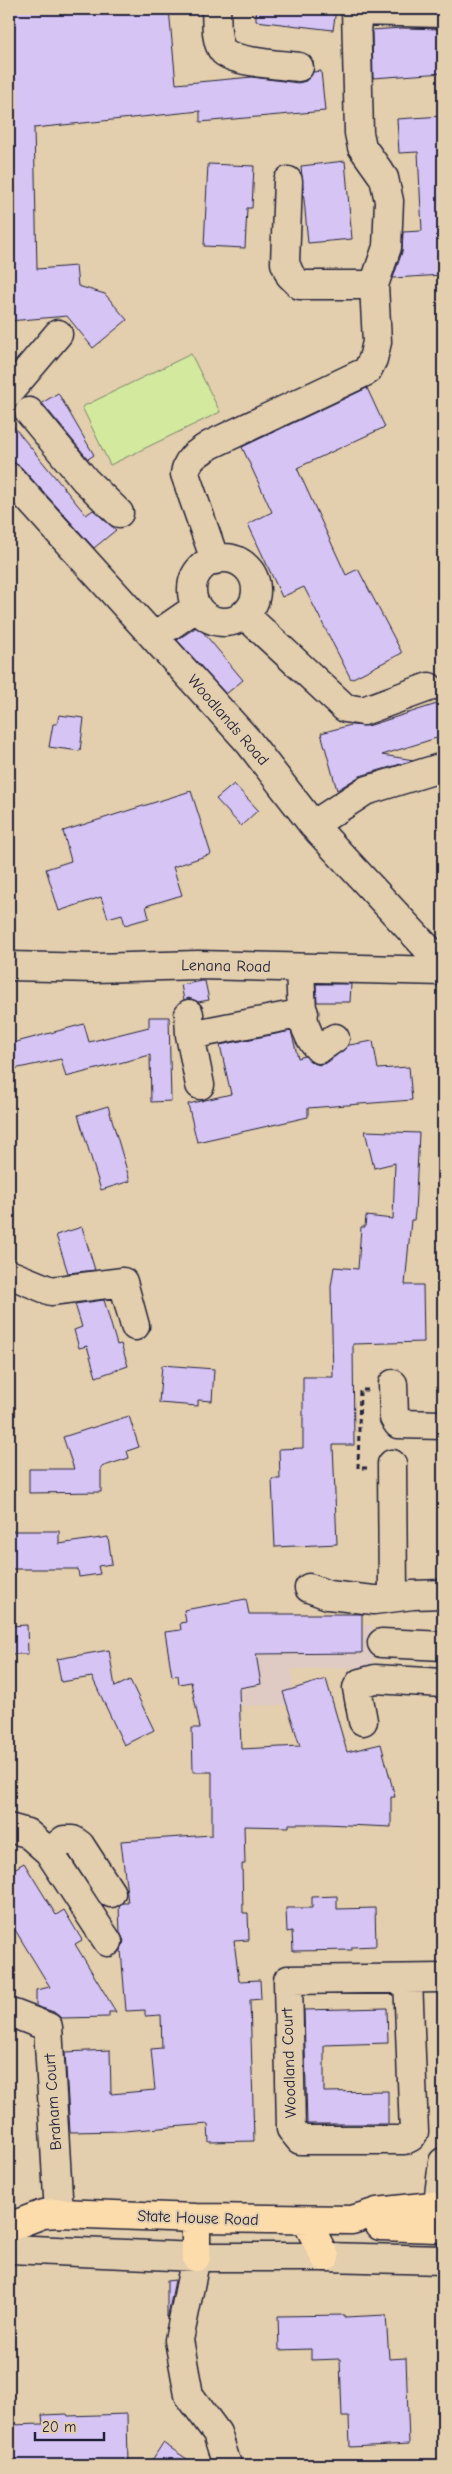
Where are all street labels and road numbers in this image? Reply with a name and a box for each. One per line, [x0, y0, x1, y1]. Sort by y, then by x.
street label: Woodlands Road [184, 671, 272, 769]
street label: Lenana Road [181, 956, 271, 976]
street label: Woodland Court [278, 2007, 300, 2119]
street label: Braham Court [41, 2053, 65, 2151]
street label: State House Road [137, 2207, 259, 2229]

